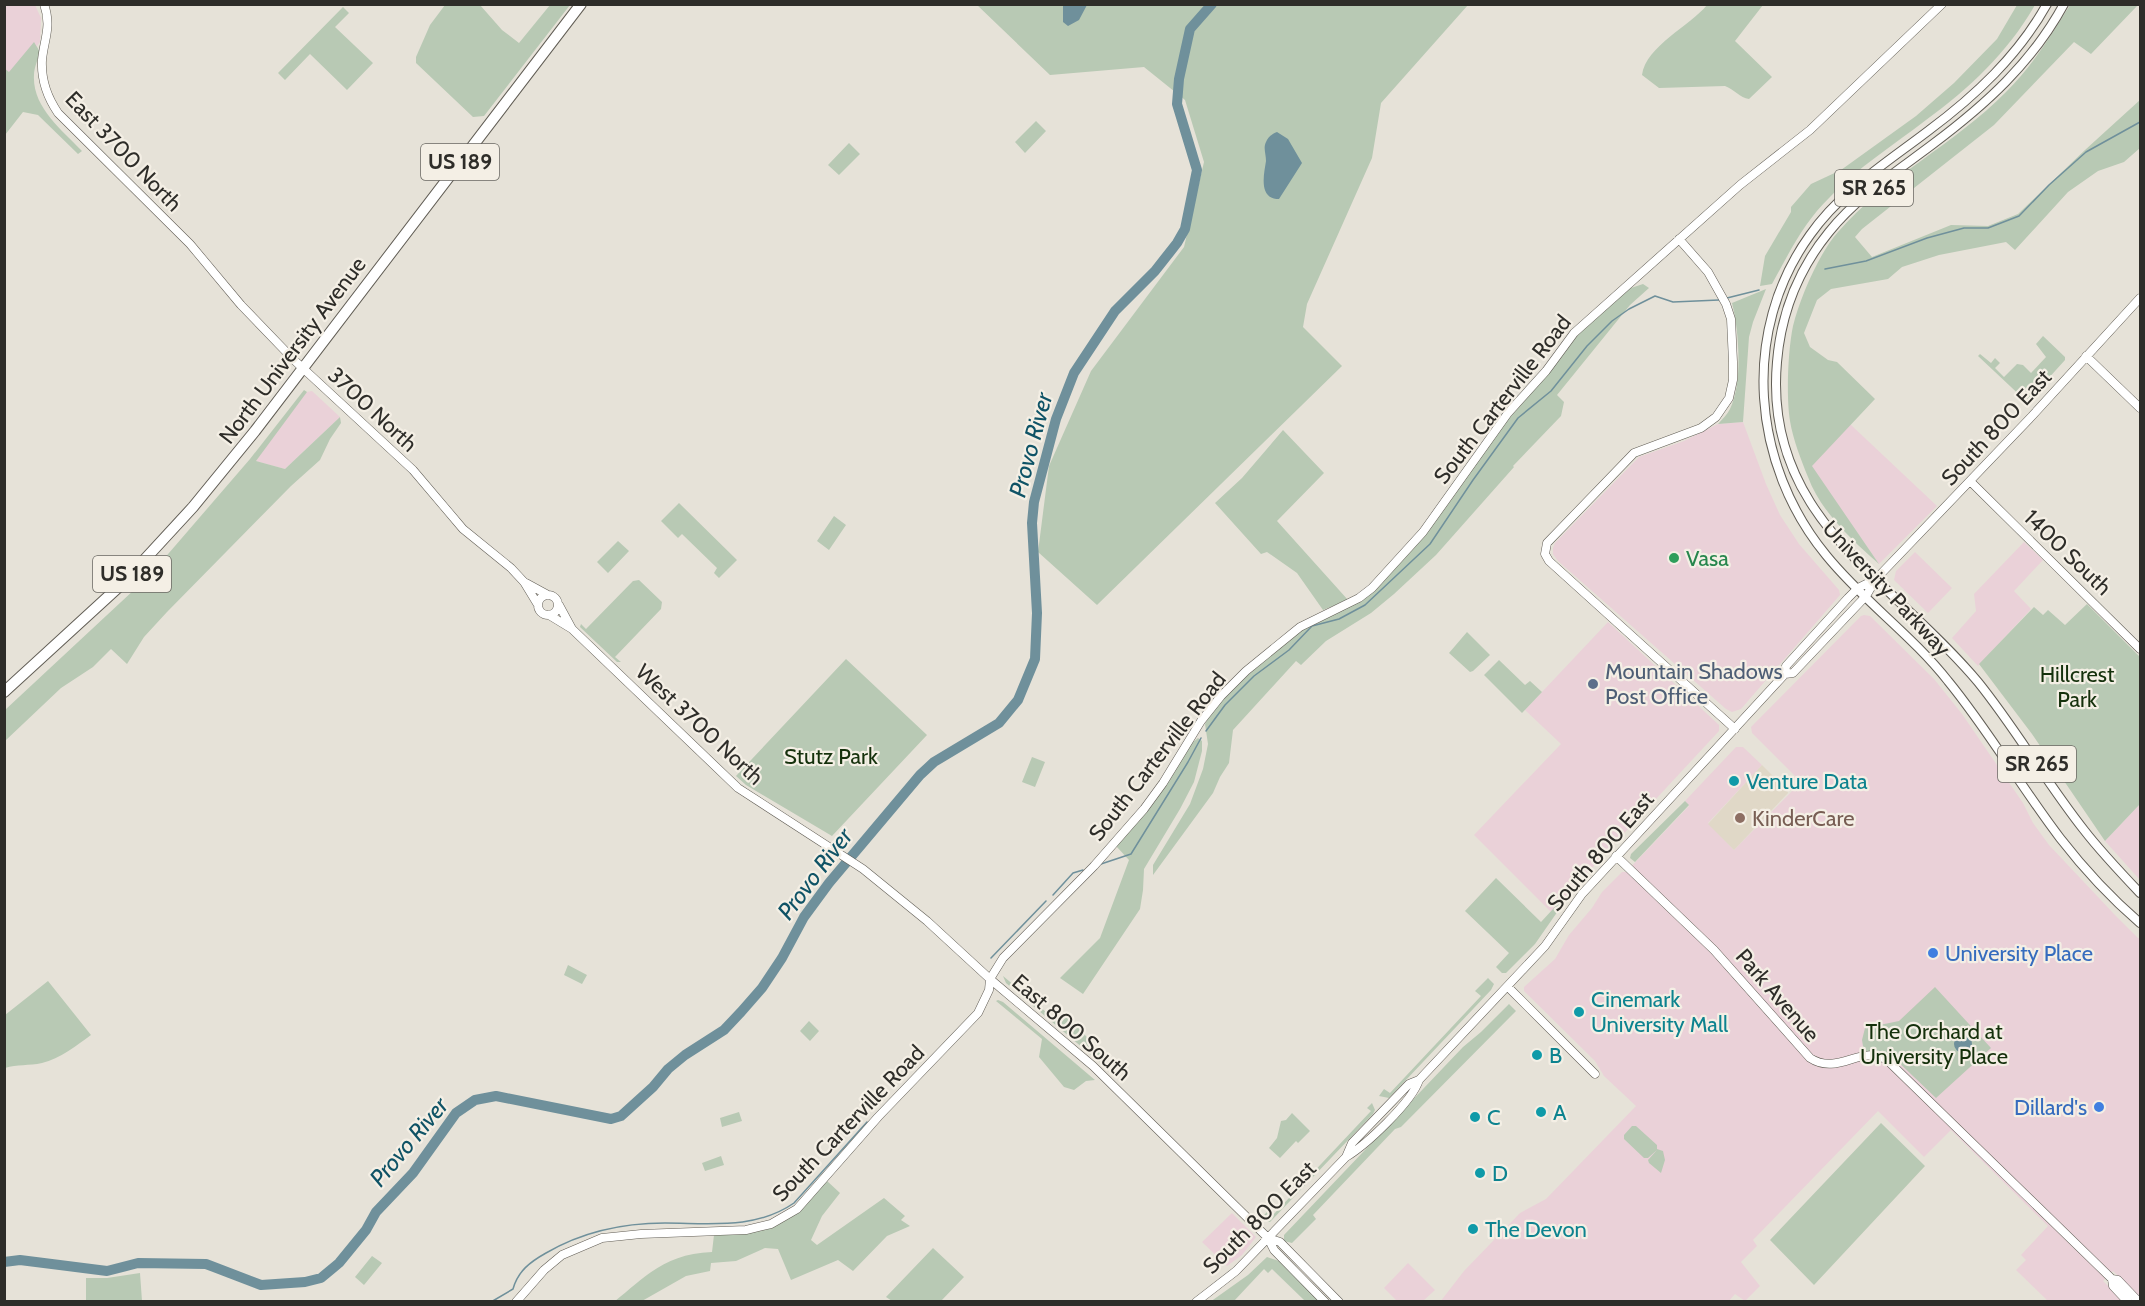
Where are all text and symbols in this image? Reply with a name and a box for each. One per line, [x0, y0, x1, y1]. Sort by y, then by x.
street label: East 3700 North [60, 86, 188, 217]
road number: US 189 [421, 144, 499, 180]
road number: SR 265 [1835, 170, 1913, 206]
street label: North University Avenue [213, 252, 371, 449]
street label: South Carterville Road [1428, 309, 1577, 489]
street label: 3700 North [322, 361, 423, 457]
street label: South 800 East [1936, 363, 2057, 491]
water label: Provo River [1003, 388, 1059, 500]
street label: 1400 South [2018, 504, 2117, 601]
street label: University Parkway [1817, 515, 1956, 662]
place label: Vasa [1686, 545, 1729, 572]
marker: Vasa [1667, 551, 1681, 565]
road number: US 189 [93, 556, 171, 592]
street label: West 3700 North [630, 658, 769, 790]
place label: Mountain Shadows Post Office [1605, 658, 1783, 710]
park label: Hillcrest Park [2040, 661, 2115, 713]
street label: South Carterville Road [1083, 666, 1232, 846]
marker: Mountain Shadows Post Office [1586, 677, 1600, 691]
park label: Stutz Park [784, 743, 878, 770]
road number: SR 265 [1998, 746, 2076, 782]
place label: Venture Data [1746, 768, 1868, 795]
marker: Venture Data [1727, 774, 1741, 788]
street label: South 800 East [1541, 786, 1660, 916]
place label: KinderCare [1752, 805, 1854, 832]
marker: KinderCare [1733, 811, 1747, 825]
water label: Provo River [771, 821, 859, 925]
place label: University Place [1945, 940, 2093, 967]
street label: Park Avenue [1730, 943, 1825, 1047]
marker: University Place [1926, 946, 1940, 960]
street label: East 800 South [1007, 968, 1137, 1086]
place label: Cinemark University Mall [1591, 986, 1729, 1038]
marker: Cinemark University Mall [1572, 1005, 1586, 1019]
park label: The Orchard at University Place [1860, 1018, 2008, 1070]
street label: South Carterville Road [767, 1039, 930, 1207]
place label: B [1549, 1042, 1562, 1069]
marker: B [1530, 1048, 1544, 1062]
water label: Provo River [363, 1090, 455, 1192]
place label: Dillard's [2014, 1094, 2087, 1121]
place label: A [1553, 1099, 1567, 1126]
marker: Dillard's [2092, 1100, 2106, 1114]
place label: C [1487, 1104, 1501, 1131]
marker: A [1534, 1105, 1548, 1119]
marker: C [1468, 1110, 1482, 1124]
street label: South 800 East [1197, 1155, 1322, 1280]
place label: D [1492, 1160, 1508, 1187]
marker: D [1473, 1166, 1487, 1180]
place label: The Devon [1485, 1216, 1587, 1243]
marker: The Devon [1466, 1222, 1480, 1236]

